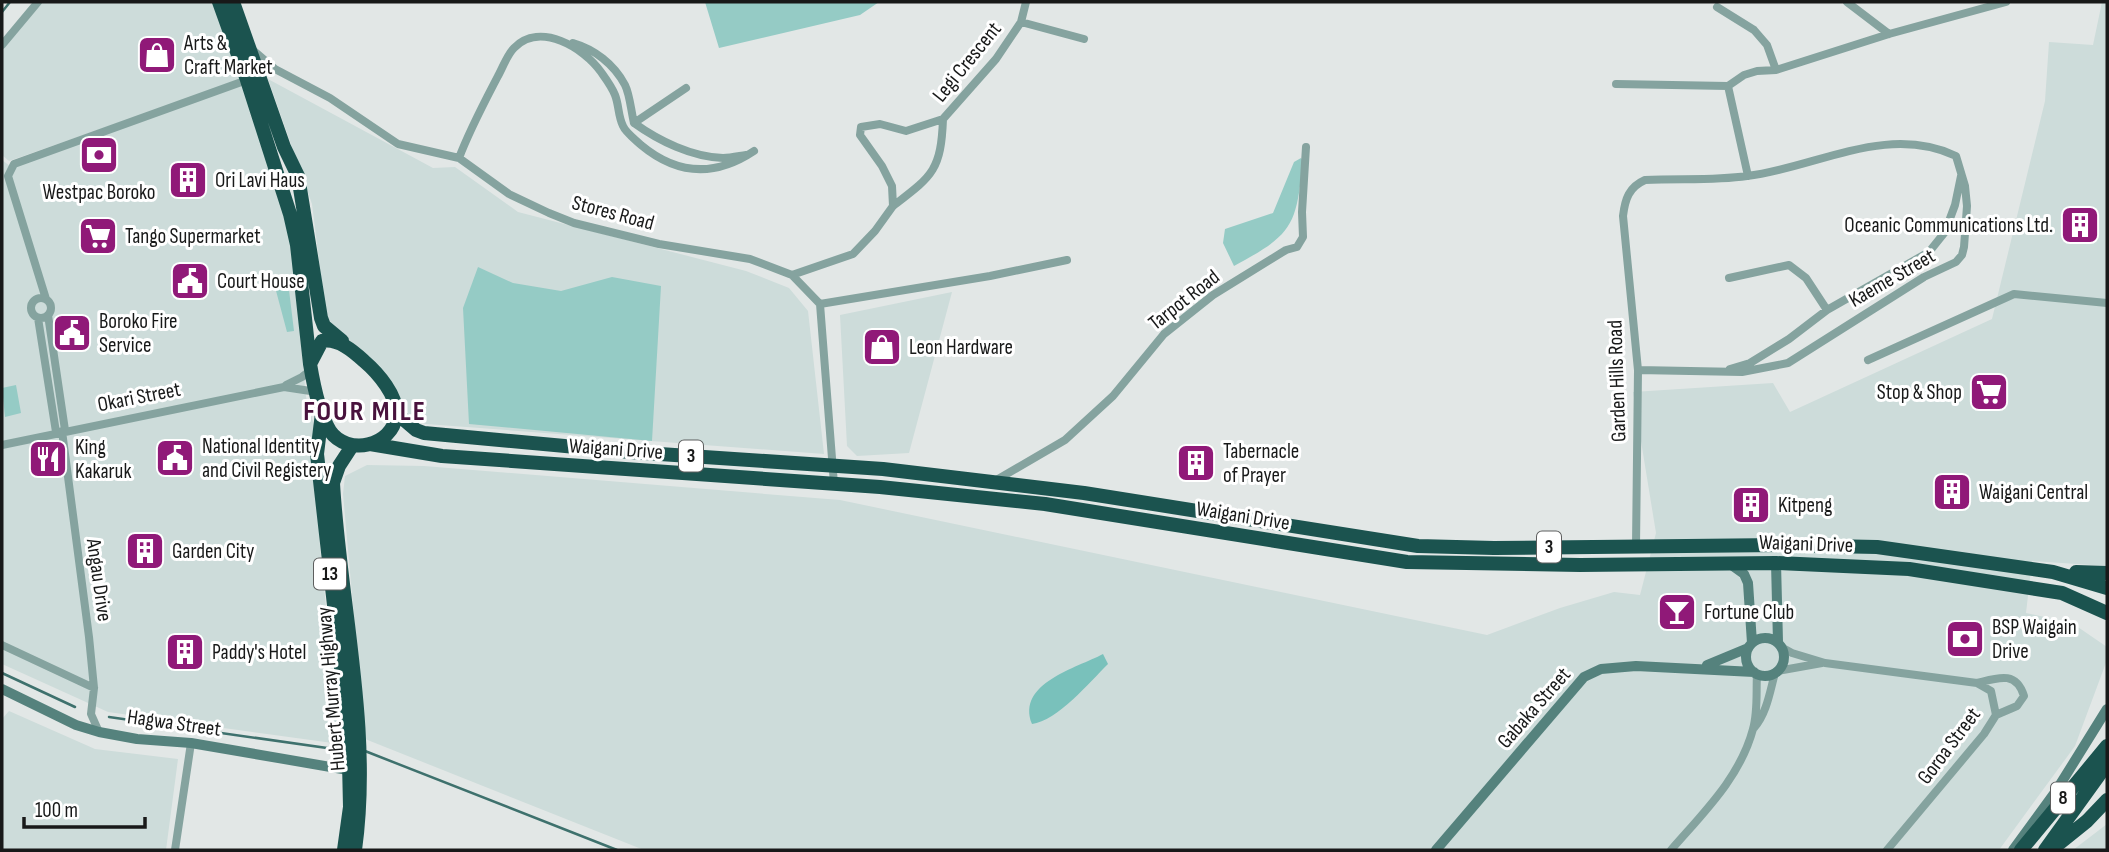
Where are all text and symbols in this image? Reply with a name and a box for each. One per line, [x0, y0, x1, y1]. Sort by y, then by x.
street label: Legi Crescent [927, 17, 1007, 107]
place label: Arts & Craft Market [183, 31, 273, 80]
shop icon: Arts & Craft Market [136, 34, 178, 76]
bank icon: Westpac Boroko [78, 134, 120, 176]
building icon: Ori Lavi Haus [167, 159, 209, 201]
place label: Ori Lavi Haus [215, 168, 305, 193]
place label: Westpac Boroko [42, 180, 156, 205]
street label: Stores Road [569, 190, 657, 236]
building icon: Oceanic Communications Ltd. [2059, 204, 2101, 246]
place label: Oceanic Communications Ltd. [1844, 213, 2053, 238]
supermarket icon: Tango Supermarket [77, 215, 119, 257]
place label: Tango Supermarket [125, 224, 261, 249]
street label: Kaeme Street [1844, 243, 1940, 313]
public building icon: Court House [169, 260, 211, 302]
street label: Tarpot Road [1143, 264, 1225, 336]
place label: Court House [217, 269, 305, 294]
place label: Boroko Fire Service [99, 309, 178, 358]
public building icon: Boroko Fire Service [51, 312, 93, 354]
street label: Garden Hills Road [1602, 320, 1632, 442]
shop icon: Leon Hardware [861, 326, 903, 368]
place label: Leon Hardware [909, 335, 1013, 360]
supermarket icon: Stop & Shop [1968, 371, 2010, 413]
street label: Okari Street [95, 377, 183, 417]
place label: Stop & Shop [1877, 380, 1962, 405]
district label: FOUR MILE [303, 395, 427, 428]
street label: Waigani Drive [568, 433, 664, 465]
place label: National Identity and Civil Registery [202, 434, 331, 483]
place label: King Kakaruk [75, 435, 131, 484]
public building icon: National Identity and Civil Registery [154, 437, 196, 479]
restaurant icon: King Kakaruk [27, 438, 69, 480]
place label: Tabernacle of Prayer [1223, 439, 1299, 488]
road number: 3 [679, 440, 703, 471]
building icon: Tabernacle of Prayer [1175, 442, 1217, 484]
building icon: Waigani Central [1931, 471, 1973, 513]
place label: Waigani Central [1979, 480, 2088, 505]
building icon: Kitpeng [1730, 484, 1772, 526]
place label: Kitpeng [1778, 493, 1832, 518]
street label: Waigani Drive [1195, 496, 1291, 536]
building icon: Garden City [124, 530, 166, 572]
street label: Waigani Drive [1758, 530, 1854, 558]
road number: 3 [1537, 532, 1561, 562]
street label: Angau Drive [81, 536, 117, 623]
place label: Garden City [172, 539, 254, 564]
road number: 13 [314, 558, 346, 590]
bar icon: Fortune Club [1656, 591, 1698, 633]
place label: Fortune Club [1704, 600, 1794, 625]
street label: Hubert Murray Highway [311, 606, 351, 772]
place label: BSP Waigain Drive [1992, 615, 2077, 664]
bank icon: BSP Waigain Drive [1944, 618, 1986, 660]
building icon: Paddy's Hotel [164, 631, 206, 673]
place label: Paddy's Hotel [212, 640, 306, 665]
street label: Gabaka Street [1492, 662, 1576, 754]
street label: Goroa Street [1912, 703, 1986, 789]
street label: Hagwa Street [126, 704, 222, 742]
road number: 8 [2051, 782, 2075, 814]
scale bar [24, 786, 145, 830]
text: 100 m [35, 798, 78, 823]

